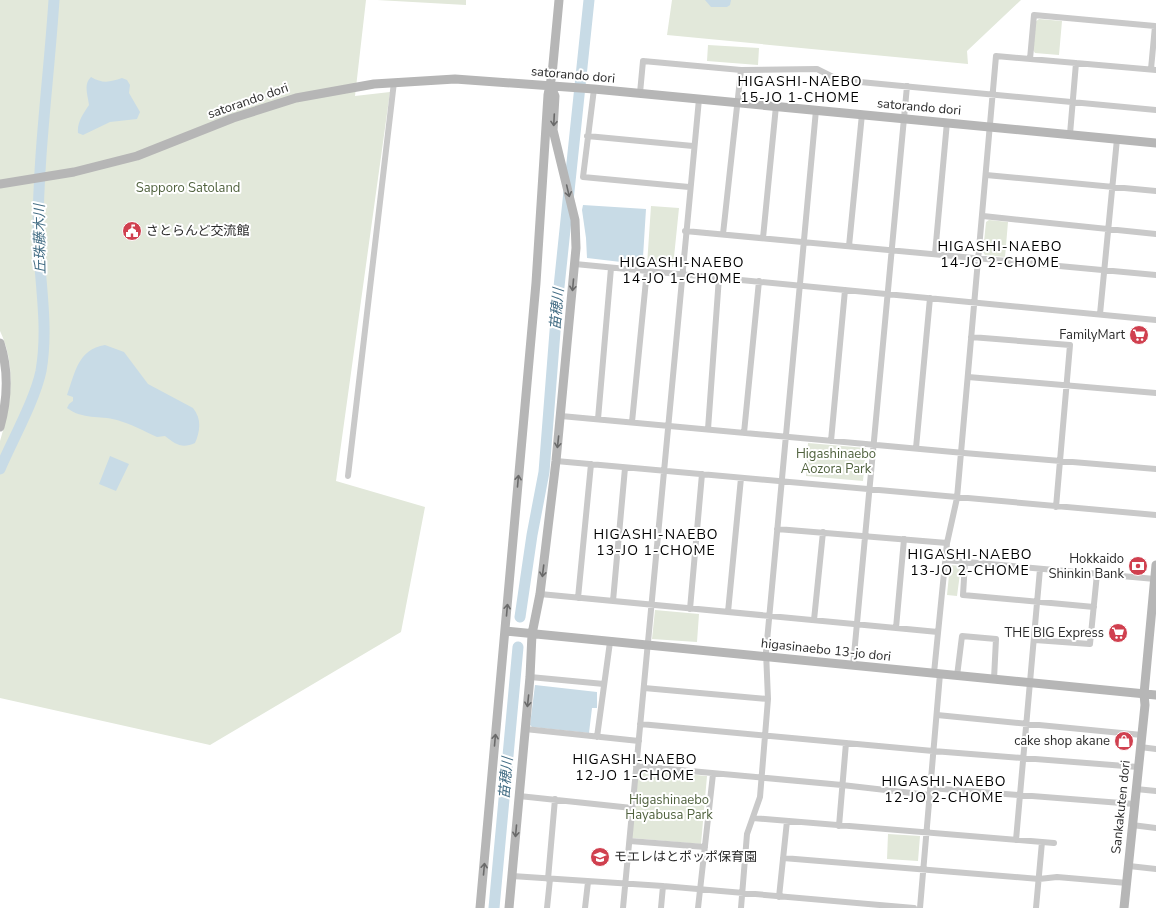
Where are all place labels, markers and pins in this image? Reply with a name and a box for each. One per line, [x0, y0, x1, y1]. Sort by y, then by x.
public building icon: さとらんど交流館 [121, 220, 143, 242]
place label: さとらんど交流館 [146, 222, 250, 240]
supermarket icon: FamilyMart [1128, 324, 1150, 346]
place label: FamilyMart [1059, 326, 1125, 344]
place label: Hokkaido Shinkin Bank [1048, 550, 1124, 583]
bank icon: Hokkaido Shinkin Bank [1127, 555, 1149, 577]
supermarket icon: THE BIG Express [1107, 622, 1129, 644]
place label: THE BIG Express [1004, 624, 1104, 642]
shop icon: cake shop akane [1113, 730, 1135, 752]
place label: cake shop akane [1014, 732, 1110, 750]
school or university icon: モエレはとポッポ保育園 [589, 846, 611, 868]
place label: モエレはとポッポ保育園 [614, 848, 757, 866]

